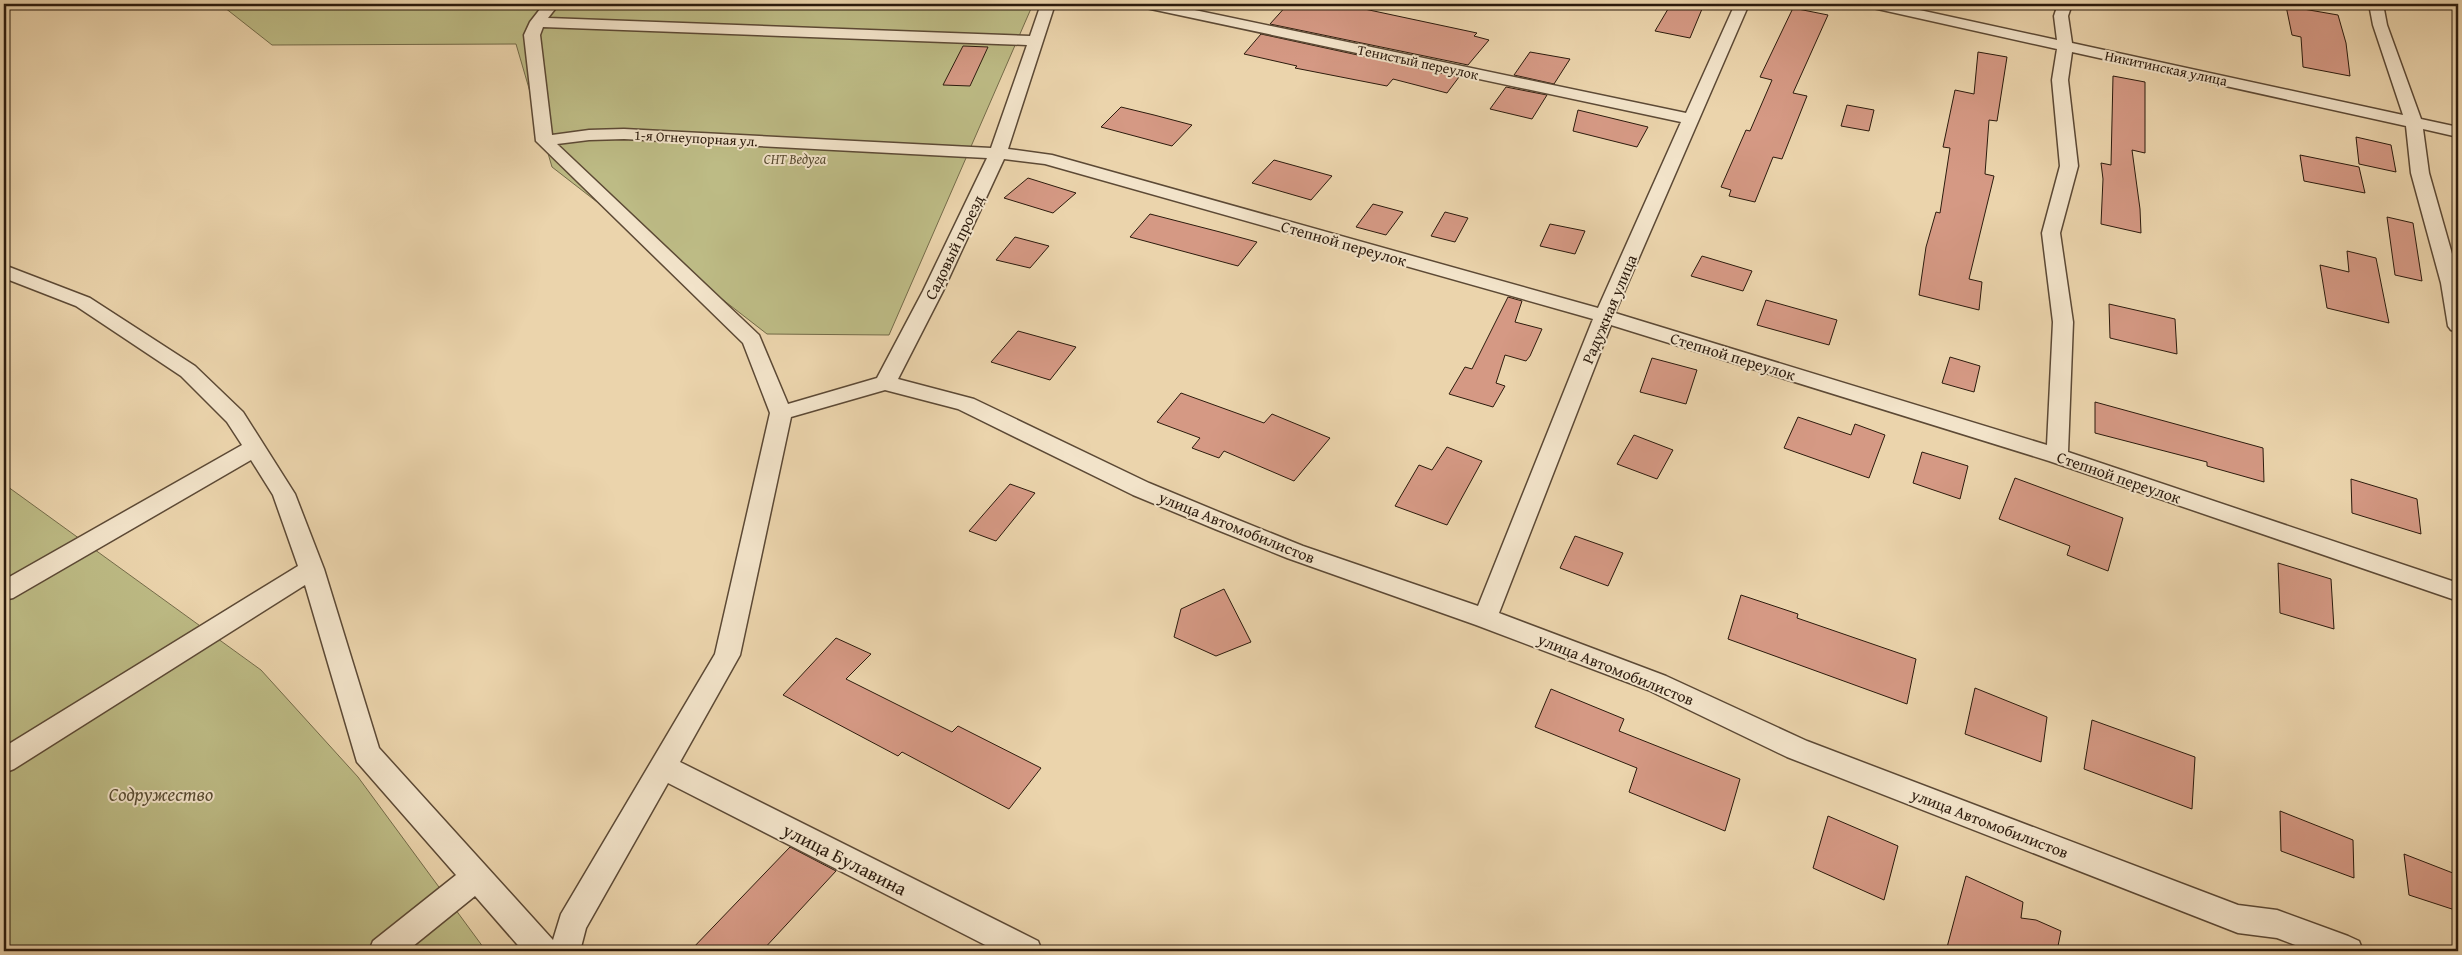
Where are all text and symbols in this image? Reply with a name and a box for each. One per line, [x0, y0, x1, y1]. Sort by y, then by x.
street label: Тенистый переулок [1356, 39, 1481, 85]
street label: Никитинская улица [2103, 45, 2229, 91]
street label: 1-я Огнеупорная ул. [634, 125, 758, 151]
park label: СНТ Ведуга [764, 149, 827, 169]
street label: Садовый проезд [918, 190, 990, 304]
street label: Степной переулок [1278, 214, 1410, 273]
street label: Радужная улица [1575, 250, 1643, 367]
street label: Степной переулок [1668, 326, 1799, 387]
street label: Степной переулок [2054, 445, 2185, 510]
street label: улица Автомобилистов [1154, 484, 1319, 569]
street label: улица Автомобилистов [1533, 626, 1698, 711]
park label: Содружество [109, 780, 213, 808]
street label: улица Автомобилистов [1907, 782, 2072, 864]
street label: улица Булавина [777, 815, 912, 902]

